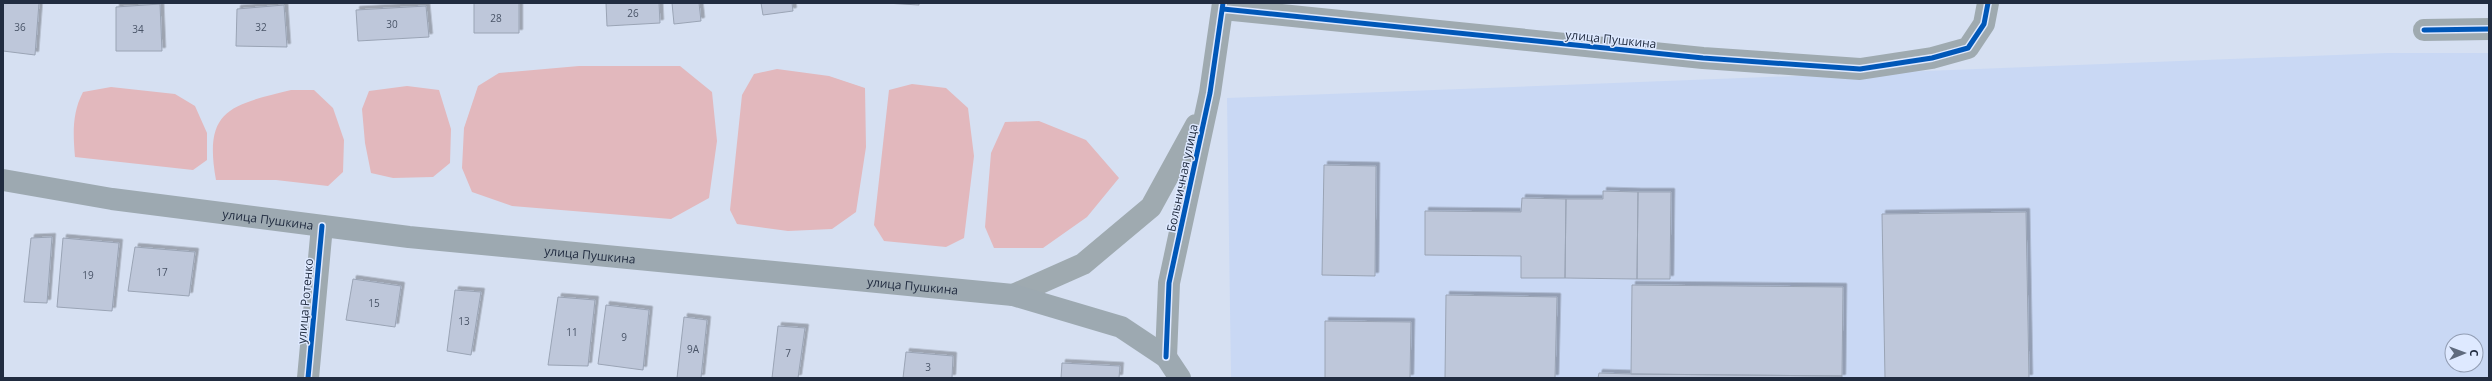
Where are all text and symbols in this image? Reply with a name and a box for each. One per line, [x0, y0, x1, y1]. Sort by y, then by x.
house number: 26 [627, 6, 639, 20]
house number: 28 [490, 11, 502, 25]
house number: 30 [386, 17, 398, 31]
house number: 36 [14, 20, 26, 34]
house number: 32 [255, 20, 267, 34]
house number: 34 [132, 22, 144, 36]
street label: улица Пушкина [1565, 26, 1657, 52]
street label: Больничная улица [1162, 123, 1202, 233]
street label: улица Пушкина [222, 205, 314, 233]
street label: улица Пушкина [544, 242, 636, 267]
street label: улица Ротенко [293, 258, 317, 344]
house number: 17 [156, 265, 168, 279]
house number: 19 [82, 268, 94, 282]
street label: улица Пушкина [866, 273, 959, 298]
house number: 15 [368, 296, 380, 310]
house number: 13 [458, 314, 470, 328]
house number: 11 [566, 325, 578, 339]
house number: 9 [621, 330, 627, 344]
north arrow [2444, 333, 2484, 373]
house number: 9А [687, 342, 700, 356]
house number: 7 [785, 346, 791, 360]
text: С [2467, 349, 2482, 356]
house number: 3 [925, 360, 931, 374]

